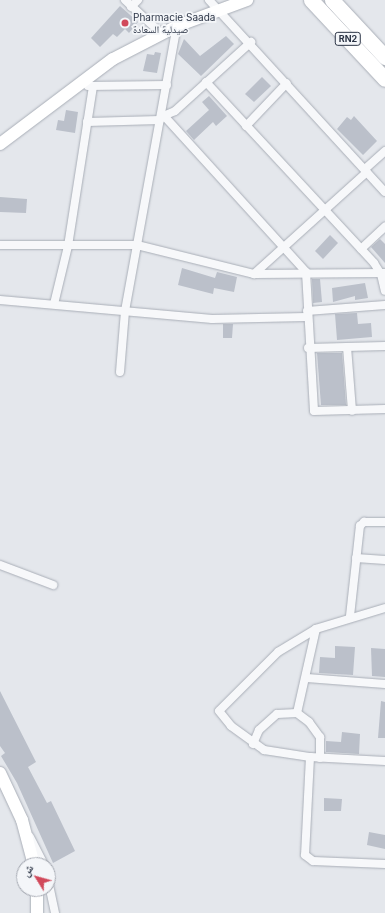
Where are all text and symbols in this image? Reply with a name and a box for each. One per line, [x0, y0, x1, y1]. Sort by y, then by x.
place label: Pharmacie Saada صيدلية السعادة [133, 11, 215, 34]
marker: Pharmacie Saada صيدلية السعادة [120, 18, 130, 28]
road number: RN2 [334, 32, 362, 46]
north arrow [16, 857, 56, 897]
text: ش [18, 862, 36, 879]

